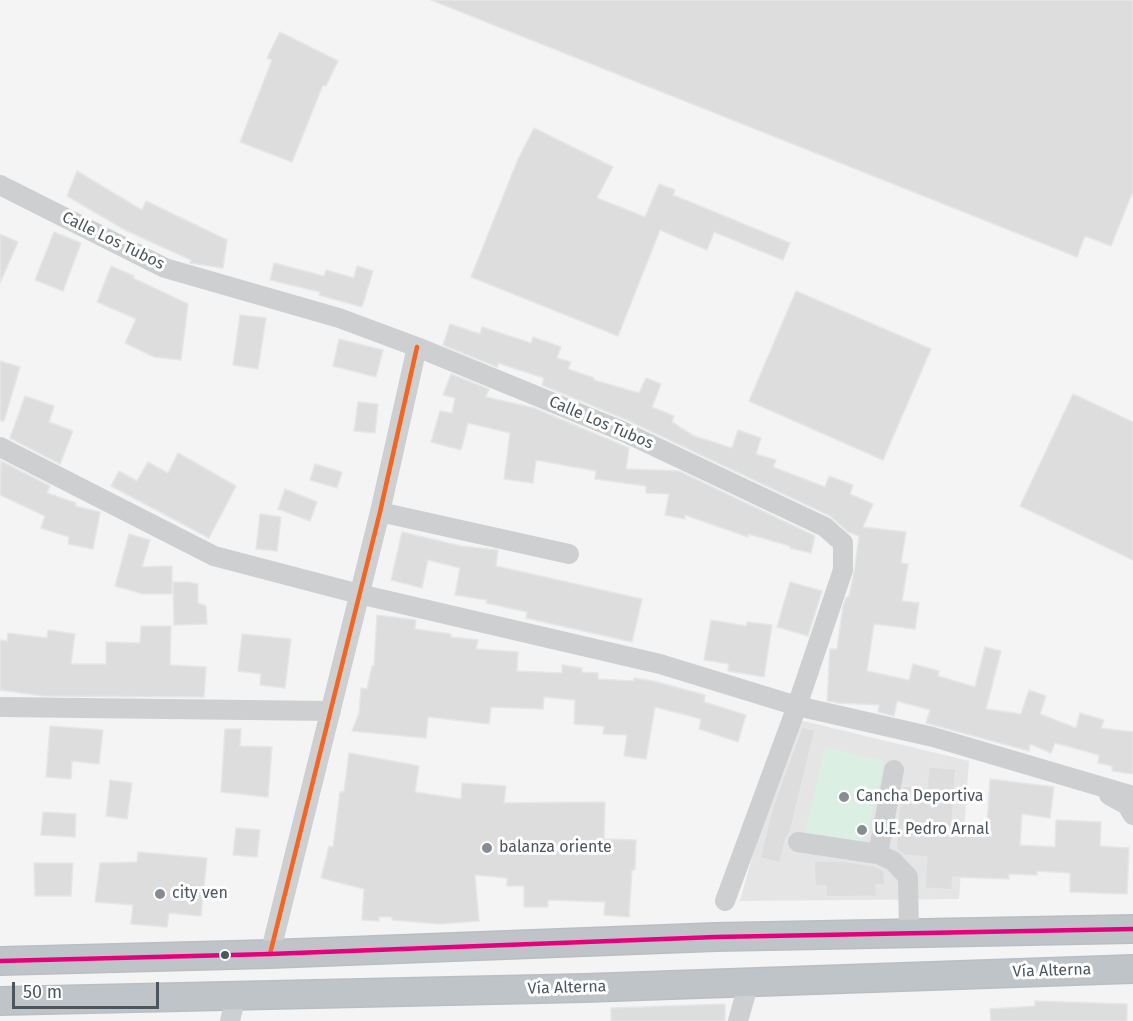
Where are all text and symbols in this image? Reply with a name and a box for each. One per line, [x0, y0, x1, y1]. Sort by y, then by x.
street label: Calle Los Tubos [59, 208, 167, 274]
street label: Calle Los Tubos [546, 392, 656, 454]
place label: Cancha Deportiva [856, 787, 984, 807]
marker: Cancha Deportiva [837, 790, 851, 804]
place label: U.E. Pedro Arnal [874, 820, 989, 840]
marker: U.E. Pedro Arnal [855, 823, 869, 837]
place label: balanza oriente [499, 838, 612, 858]
marker: balanza oriente [480, 841, 494, 855]
place label: city ven [172, 884, 228, 904]
marker: city ven [153, 887, 167, 901]
unlabelled marker [219, 949, 231, 961]
street label: Vía Alterna [1012, 960, 1092, 982]
scale bar [15, 970, 162, 1008]
street label: Vía Alterna [527, 977, 607, 999]
text: 50 m [23, 981, 62, 1003]

